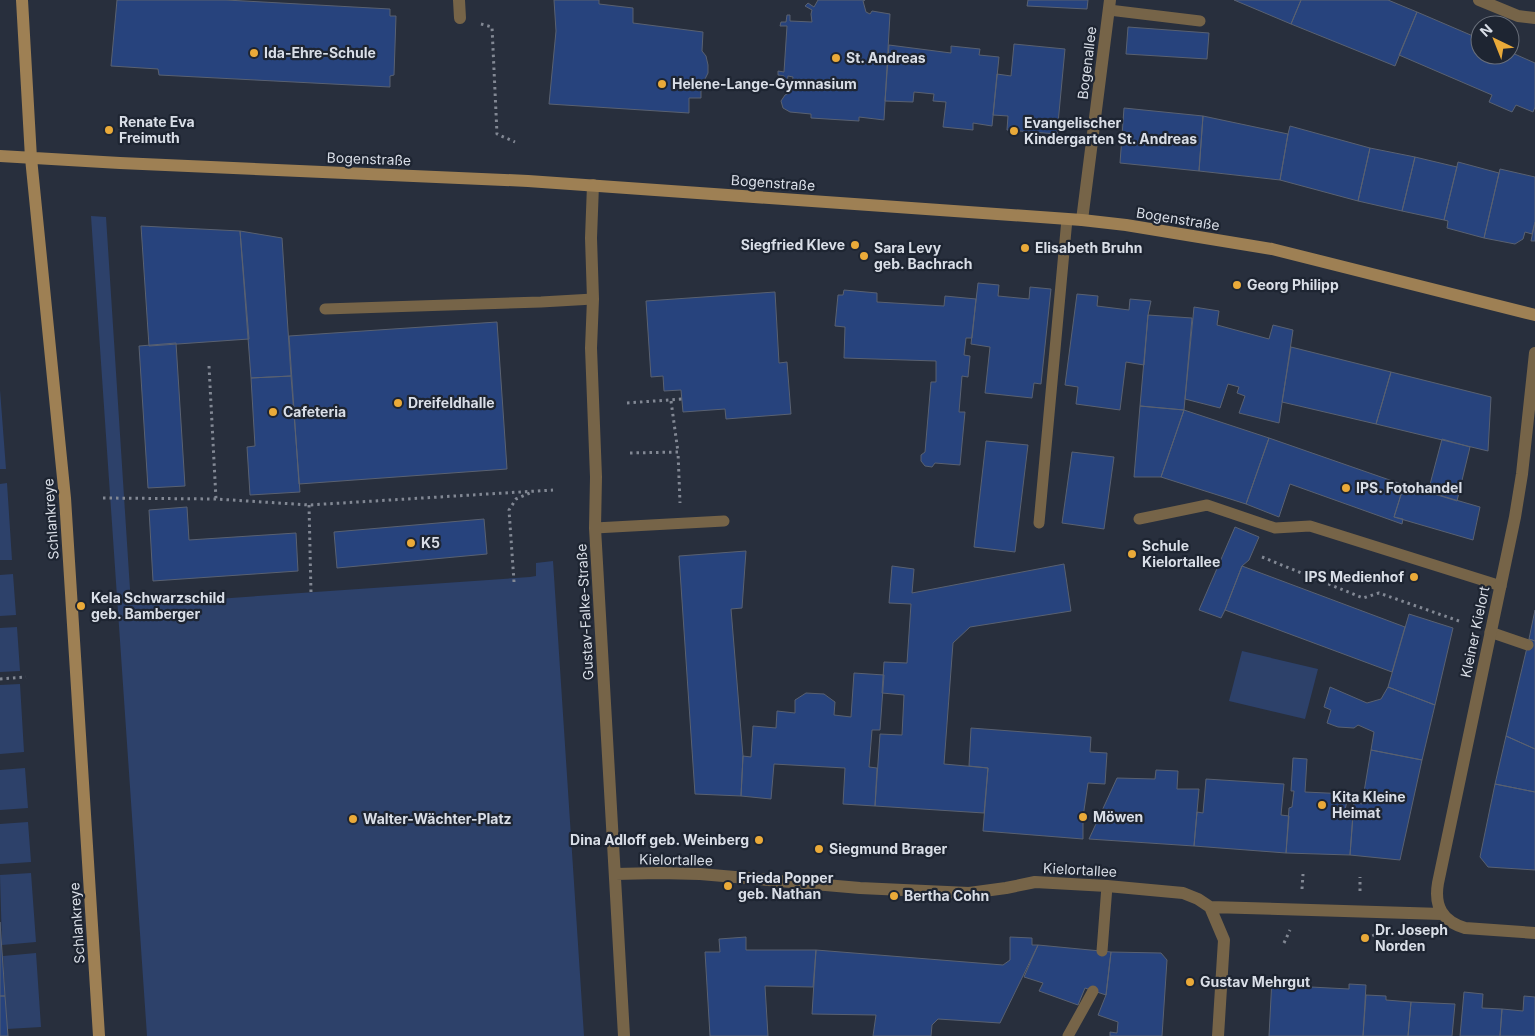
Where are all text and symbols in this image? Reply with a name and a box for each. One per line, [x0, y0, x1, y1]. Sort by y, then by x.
north arrow [1470, 15, 1520, 65]
text: N [1476, 20, 1495, 40]
street label: Bogenallee [1074, 25, 1099, 100]
place label: Ida-Ehre-Schule [264, 44, 376, 61]
marker: Ida-Ehre-Schule [248, 47, 260, 59]
place label: St. Andreas [846, 49, 926, 66]
marker: St. Andreas [830, 52, 842, 64]
place label: Helene-Lange-Gymnasium [672, 75, 857, 92]
marker: Helene-Lange-Gymnasium [656, 78, 668, 90]
place label: Renate Eva Freimuth [119, 113, 195, 146]
place label: Evangelischer Kindergarten St. Andreas [1024, 114, 1197, 147]
marker: Renate Eva Freimuth [103, 124, 115, 136]
marker: Evangelischer Kindergarten St. Andreas [1008, 125, 1020, 137]
street label: Bogenstraße [327, 149, 412, 168]
street label: Bogenstraße [730, 171, 816, 194]
street label: Bogenstraße [1135, 204, 1221, 234]
place label: Siegfried Kleve [741, 236, 845, 253]
marker: Siegfried Kleve [849, 239, 861, 251]
place label: Sara Levy geb. Bachrach [874, 239, 973, 272]
place label: Elisabeth Bruhn [1035, 239, 1143, 256]
marker: Elisabeth Bruhn [1019, 242, 1031, 254]
marker: Sara Levy geb. Bachrach [858, 250, 870, 262]
place label: Georg Philipp [1247, 276, 1339, 293]
marker: Georg Philipp [1231, 279, 1243, 291]
place label: Dreifeldhalle [408, 394, 495, 411]
marker: Dreifeldhalle [392, 397, 404, 409]
place label: Cafeteria [283, 403, 346, 420]
marker: Cafeteria [267, 406, 279, 418]
street label: Schlankreye [39, 478, 62, 560]
place label: IPS. Fotohandel [1356, 479, 1462, 496]
marker: IPS. Fotohandel [1340, 482, 1352, 494]
place label: K5 [421, 534, 440, 551]
marker: K5 [405, 537, 417, 549]
place label: Schule Kielortallee [1142, 537, 1220, 570]
street label: Gustav-Falke-Straße [572, 543, 597, 681]
marker: Schule Kielortallee [1126, 548, 1138, 560]
place label: IPS Medienhof [1305, 568, 1404, 585]
marker: IPS Medienhof [1408, 571, 1420, 583]
street label: Kleiner Kielort [1457, 584, 1493, 679]
place label: Kela Schwarzschild geb. Bamberger [91, 589, 225, 622]
marker: Kela Schwarzschild geb. Bamberger [75, 600, 87, 612]
place label: Kita Kleine Heimat [1332, 788, 1406, 821]
marker: Kita Kleine Heimat [1316, 799, 1328, 811]
place label: Möwen [1093, 808, 1143, 825]
place label: Walter-Wächter-Platz [363, 810, 512, 827]
marker: Möwen [1077, 811, 1089, 823]
marker: Walter-Wächter-Platz [347, 813, 359, 825]
place label: Dina Adloff geb. Weinberg [570, 831, 749, 848]
marker: Dina Adloff geb. Weinberg [753, 834, 765, 846]
place label: Siegmund Brager [829, 840, 948, 857]
marker: Siegmund Brager [813, 843, 825, 855]
street label: Kielortallee [639, 850, 713, 869]
street label: Kielortallee [1043, 859, 1117, 880]
place label: Frieda Popper geb. Nathan [738, 869, 834, 902]
marker: Frieda Popper geb. Nathan [722, 880, 734, 892]
street label: Schlankreye [65, 882, 88, 964]
place label: Bertha Cohn [904, 887, 989, 904]
marker: Bertha Cohn [888, 890, 900, 902]
place label: Dr. Joseph Norden [1375, 921, 1448, 954]
marker: Dr. Joseph Norden [1359, 932, 1371, 944]
place label: Gustav Mehrgut [1200, 973, 1310, 990]
marker: Gustav Mehrgut [1184, 976, 1196, 988]

